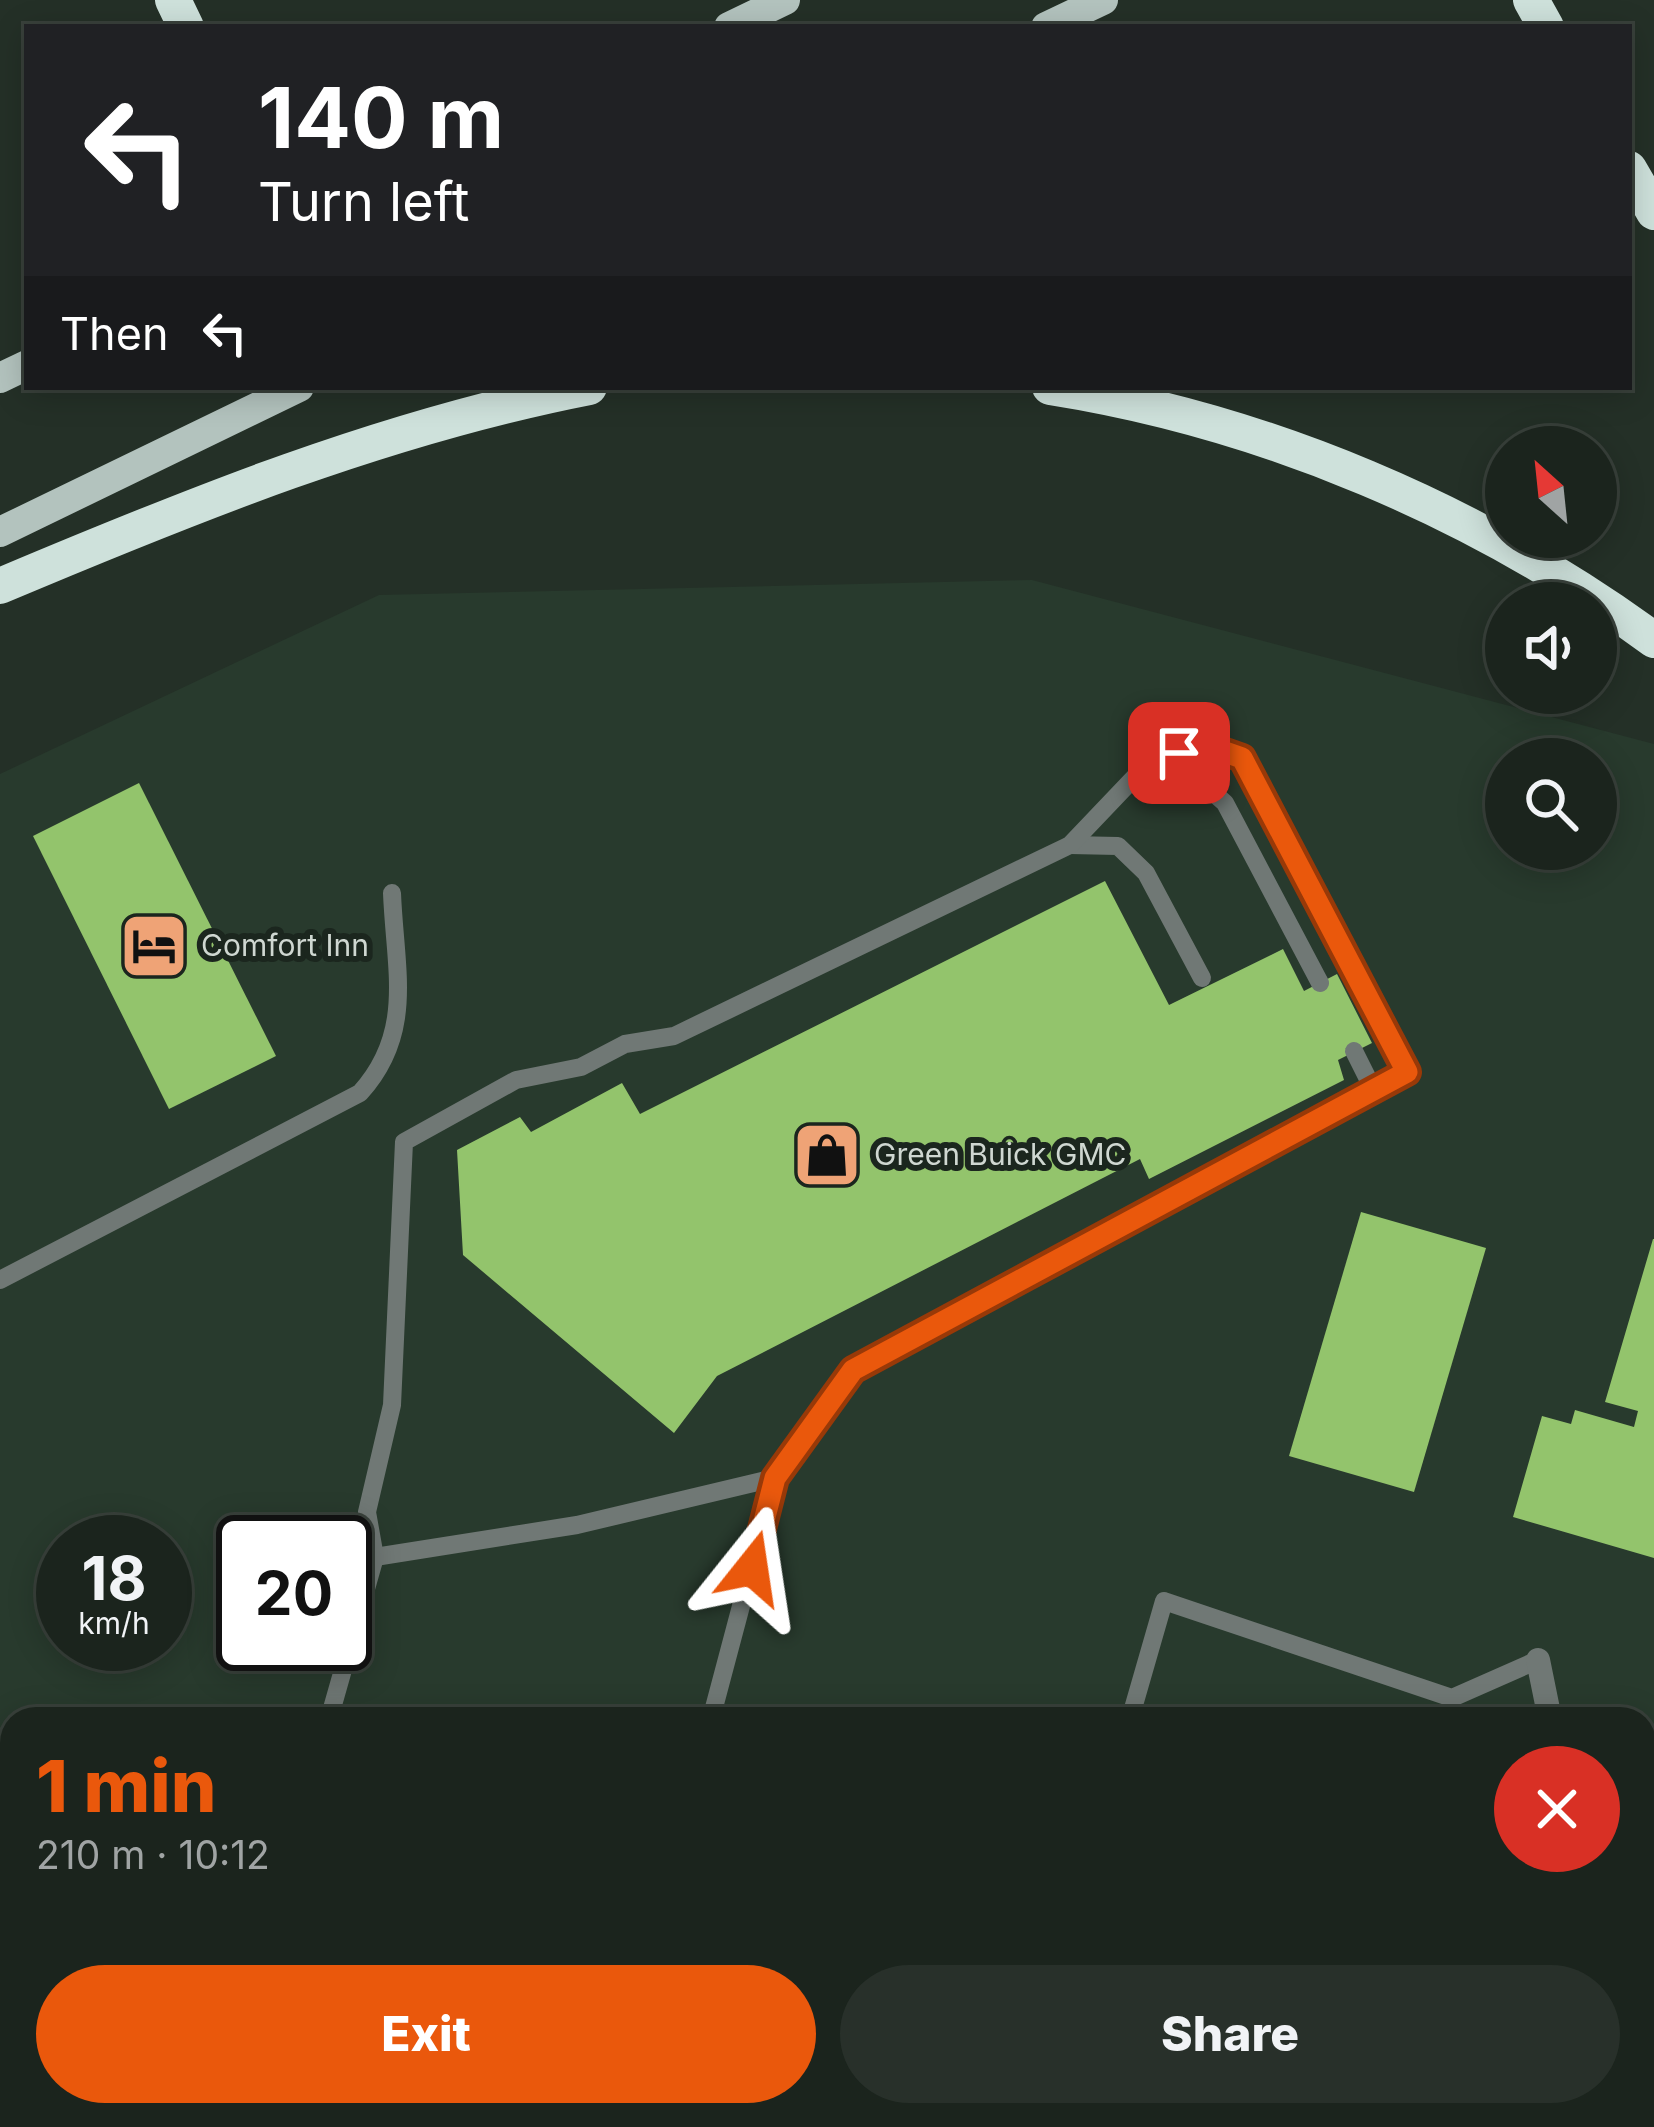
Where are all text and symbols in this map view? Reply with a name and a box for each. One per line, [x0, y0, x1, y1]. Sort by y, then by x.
text: 140 m [258, 67, 504, 168]
icon: left [60, 72, 216, 228]
text: Turn left [258, 169, 469, 234]
icon: left [192, 300, 258, 366]
text: Then [60, 306, 168, 361]
north arrow [1485, 426, 1617, 558]
map controls [1485, 426, 1617, 870]
button: sound [1485, 582, 1617, 714]
pin [1128, 702, 1230, 804]
icon: arrive [1146, 720, 1212, 786]
button: search [1485, 738, 1617, 870]
hotel icon: Comfort Inn [119, 911, 189, 981]
place label: Comfort Inn [201, 927, 369, 963]
shop icon: Green Buick GMC [792, 1120, 862, 1190]
place label: Green Buick GMC [874, 1136, 1126, 1172]
position arrow [689, 1505, 815, 1631]
speed limit sign: 20 [216, 1515, 372, 1671]
text: 18 [82, 1542, 146, 1614]
text: km/h [78, 1605, 150, 1641]
text: 1 min [36, 1742, 216, 1829]
button: close [1494, 1746, 1620, 1872]
text: 210 m · 10:12 [36, 1831, 270, 1878]
button: Exit [36, 1965, 816, 2103]
button: Share [840, 1965, 1620, 2103]

